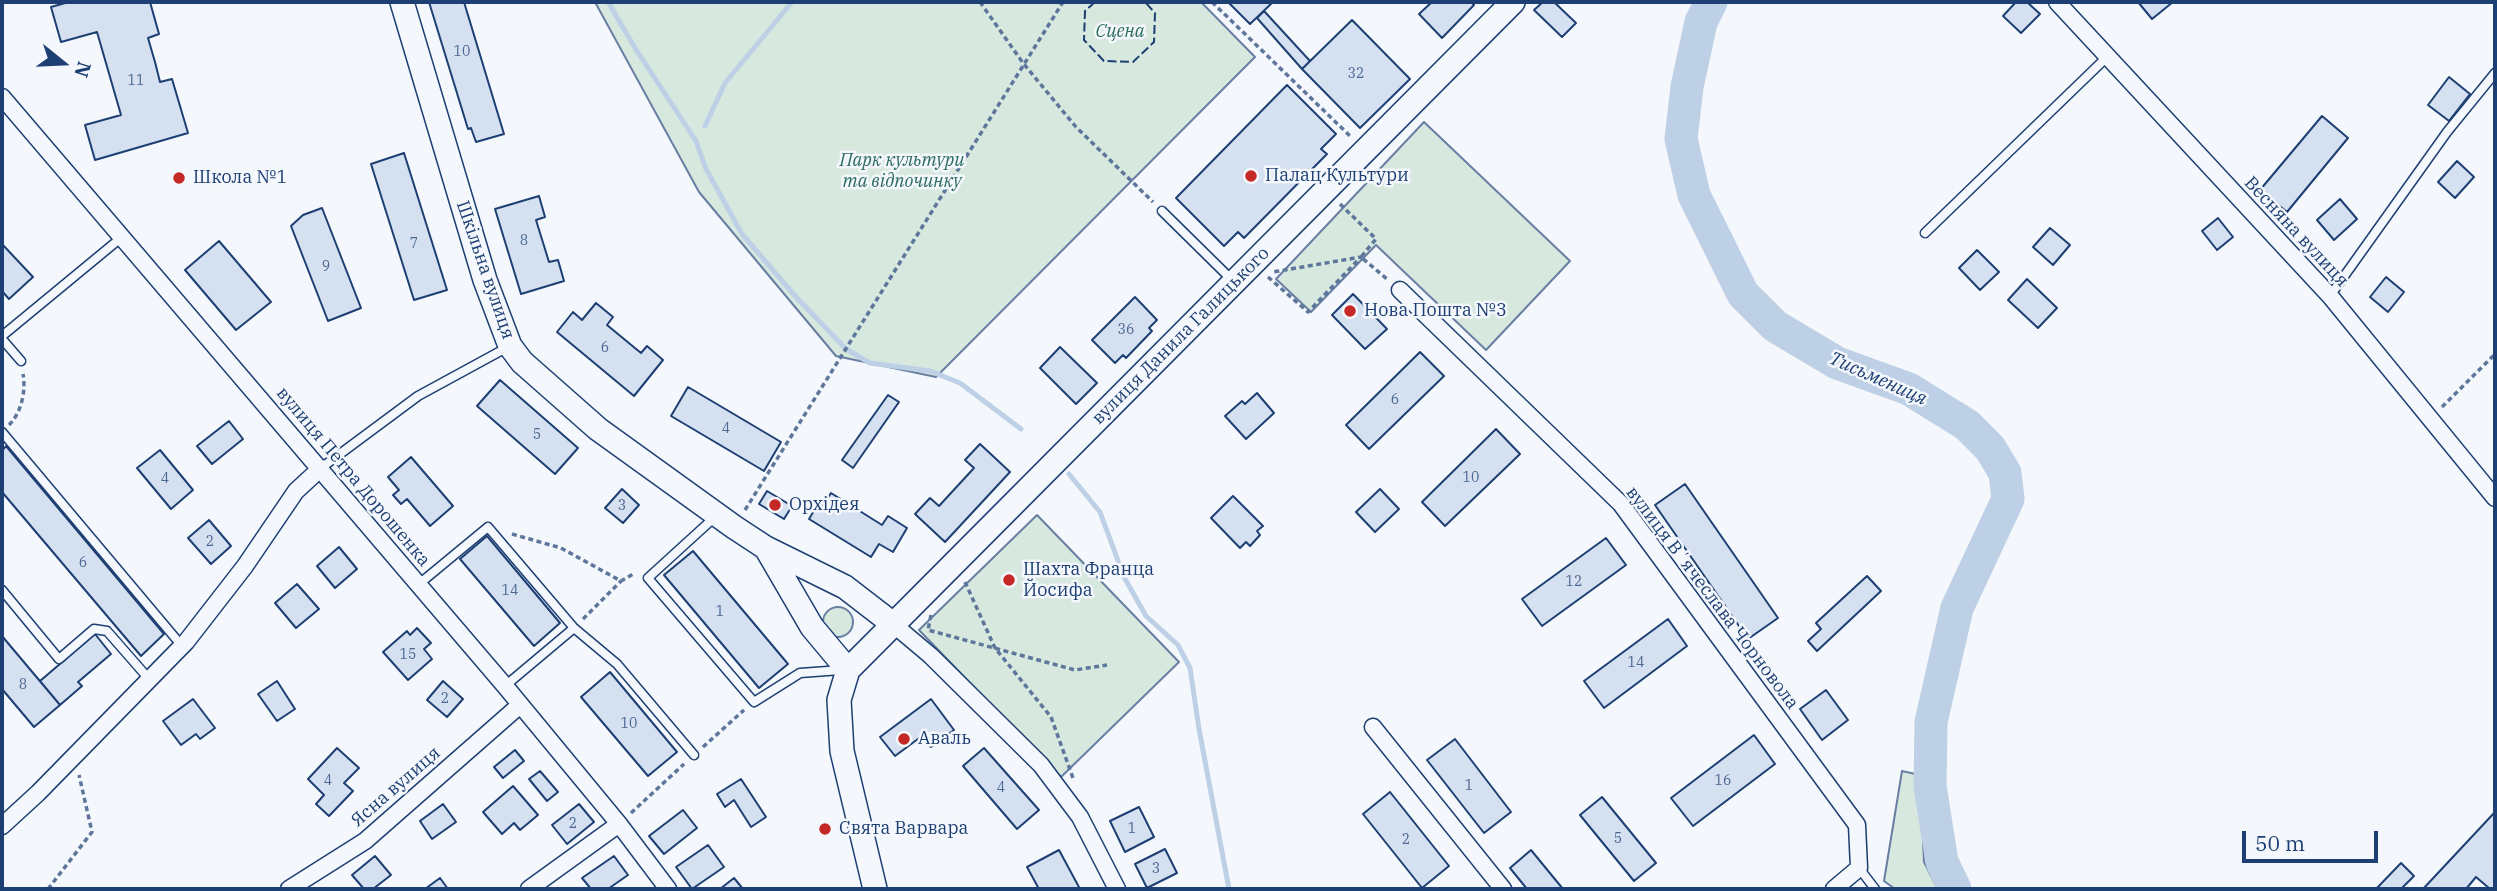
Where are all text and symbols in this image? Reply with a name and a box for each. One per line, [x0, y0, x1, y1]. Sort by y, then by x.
park label: Сцена [1096, 21, 1144, 43]
north arrow [28, 28, 98, 98]
house number: 10 [454, 44, 470, 60]
text: N [69, 59, 97, 80]
house number: 32 [1348, 66, 1364, 82]
house number: 11 [128, 73, 144, 89]
park label: Парк культури та відпочинку [839, 150, 965, 192]
place label: Палац Культури [1265, 165, 1409, 187]
place label: Школа №1 [193, 167, 287, 189]
marker: Палац Культури [1243, 168, 1259, 184]
marker: Школа №1 [171, 170, 187, 186]
street label: Весняна вулиця [2239, 172, 2353, 292]
street label: Шкільна вулиця [451, 198, 519, 342]
house number: 8 [520, 233, 528, 249]
house number: 7 [410, 236, 418, 252]
street label: вулиця Данила Галицького [1088, 243, 1274, 429]
house number: 9 [322, 259, 330, 275]
place label: Нова Пошта №3 [1364, 300, 1507, 322]
marker: Нова Пошта №3 [1342, 303, 1358, 319]
house number: 36 [1118, 322, 1134, 338]
house number: 6 [601, 340, 609, 356]
water label: Тисьмениця [1826, 347, 1930, 411]
street label: вулиця Петра Дорошенка [272, 383, 434, 571]
house number: 6 [1391, 392, 1399, 408]
house number: 4 [722, 421, 730, 437]
house number: 5 [533, 427, 541, 443]
house number: 10 [1463, 470, 1479, 486]
house number: 4 [161, 471, 169, 487]
street label: вулиця Вʼячеслава Чорновола [1621, 482, 1803, 714]
place label: Орхідея [789, 494, 860, 516]
marker: Орхідея [767, 497, 783, 513]
house number: 3 [618, 498, 626, 514]
house number: 2 [206, 534, 214, 550]
house number: 6 [79, 555, 87, 571]
place label: Шахта Франца Йосифа [1023, 559, 1154, 602]
marker: Шахта Франца Йосифа [1001, 572, 1017, 588]
house number: 12 [1566, 574, 1582, 590]
house number: 14 [502, 583, 518, 599]
house number: 1 [716, 604, 724, 620]
house number: 15 [400, 647, 416, 663]
house number: 14 [1628, 655, 1644, 671]
house number: 8 [19, 677, 27, 693]
house number: 2 [441, 691, 449, 707]
house number: 10 [621, 716, 637, 732]
place label: Аваль [918, 728, 971, 750]
marker: Аваль [896, 731, 912, 747]
street label: Ясна вулиця [347, 742, 445, 832]
house number: 4 [324, 773, 332, 789]
house number: 16 [1715, 773, 1731, 789]
house number: 1 [1465, 778, 1473, 794]
house number: 4 [997, 780, 1005, 796]
house number: 2 [569, 816, 577, 832]
place label: Свята Варвара [839, 818, 968, 840]
scale bar [2245, 818, 2382, 862]
marker: Свята Варвара [817, 821, 833, 837]
house number: 1 [1128, 821, 1136, 837]
text: 50 m [2255, 829, 2305, 857]
house number: 5 [1614, 831, 1622, 847]
house number: 2 [1402, 832, 1410, 848]
house number: 3 [1152, 861, 1160, 877]

